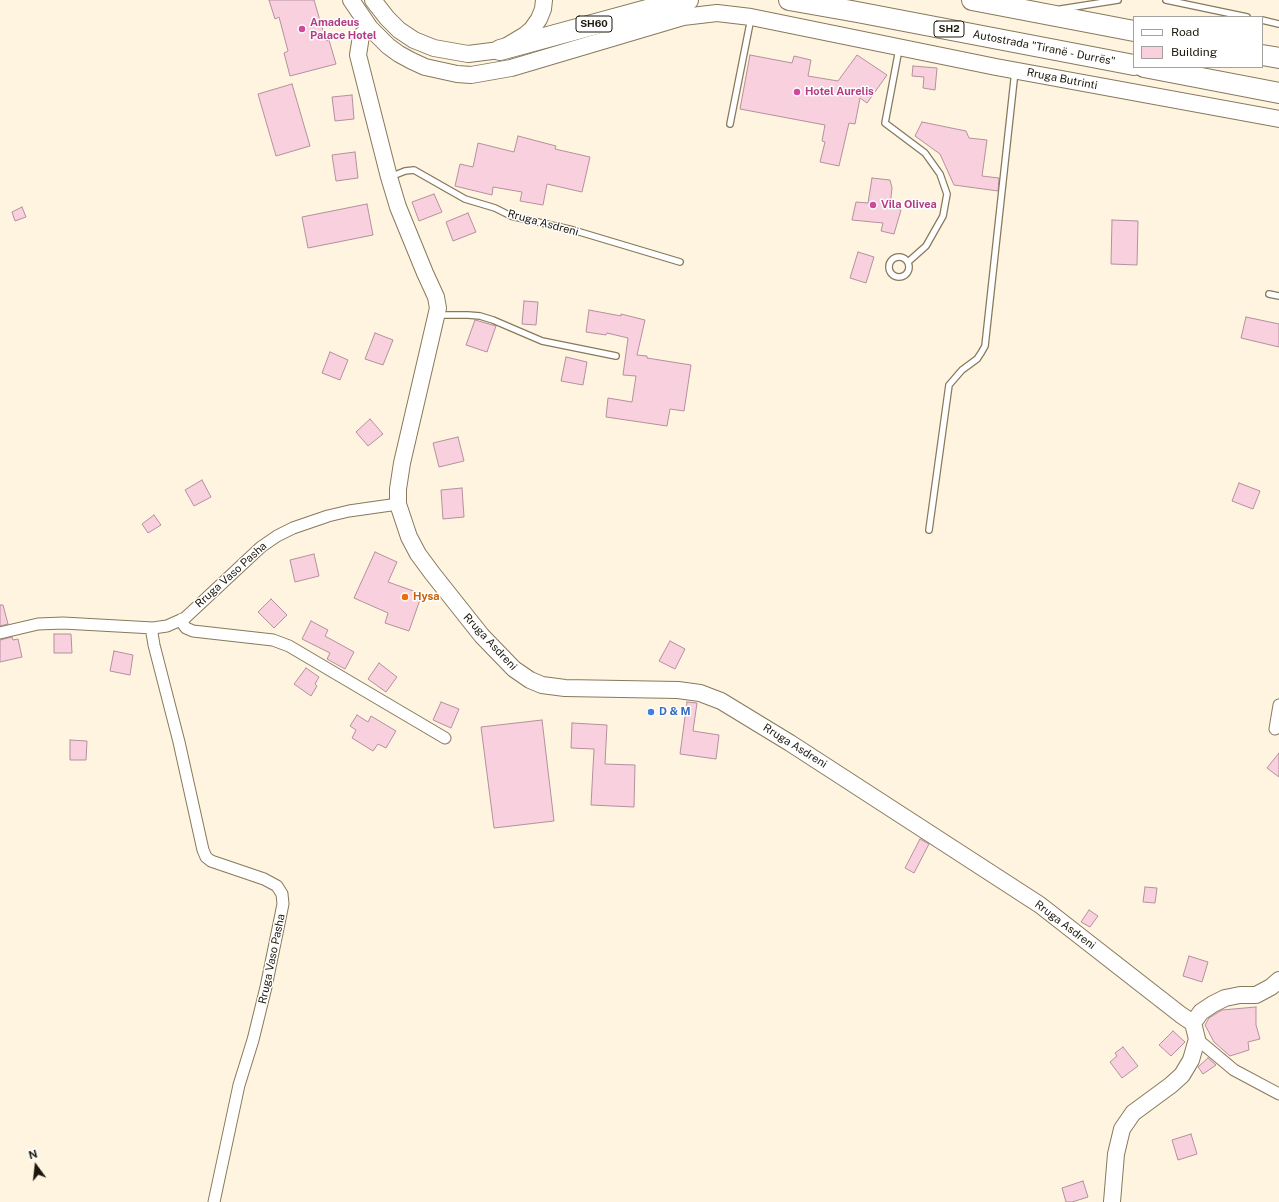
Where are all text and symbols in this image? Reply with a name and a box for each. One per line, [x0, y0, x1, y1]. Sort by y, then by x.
place label: Amadeus Palace Hotel [310, 16, 377, 42]
road number: SH60 [576, 16, 612, 32]
legend [1133, 16, 1263, 68]
road number: SH2 [934, 21, 964, 37]
marker: Amadeus Palace Hotel [297, 24, 307, 34]
text: Road [1171, 25, 1199, 39]
street label: Autostrada "Tiranë - Durrës" [972, 28, 1116, 68]
text: Building [1171, 45, 1217, 59]
street label: Rruga Butrinti [1026, 66, 1098, 92]
place label: Hotel Aurelis [805, 85, 874, 99]
marker: Hotel Aurelis [792, 87, 802, 97]
place label: Vila Olivea [881, 198, 937, 212]
marker: Vila Olivea [868, 200, 878, 210]
street label: Rruga Asdreni [506, 207, 580, 239]
street label: Rruga Vaso Pasha [192, 539, 270, 611]
place label: Hysa [413, 590, 440, 604]
marker: Hysa [400, 592, 410, 602]
street label: Rruga Asdreni [460, 611, 520, 673]
place label: D & M [659, 705, 691, 719]
marker: D & M [646, 707, 656, 717]
street label: Rruga Asdreni [761, 721, 829, 771]
street label: Rruga Asdreni [1032, 898, 1098, 952]
street label: Rruga Vaso Pasha [256, 913, 288, 1005]
north arrow [16, 1146, 56, 1186]
text: N [27, 1148, 39, 1161]

